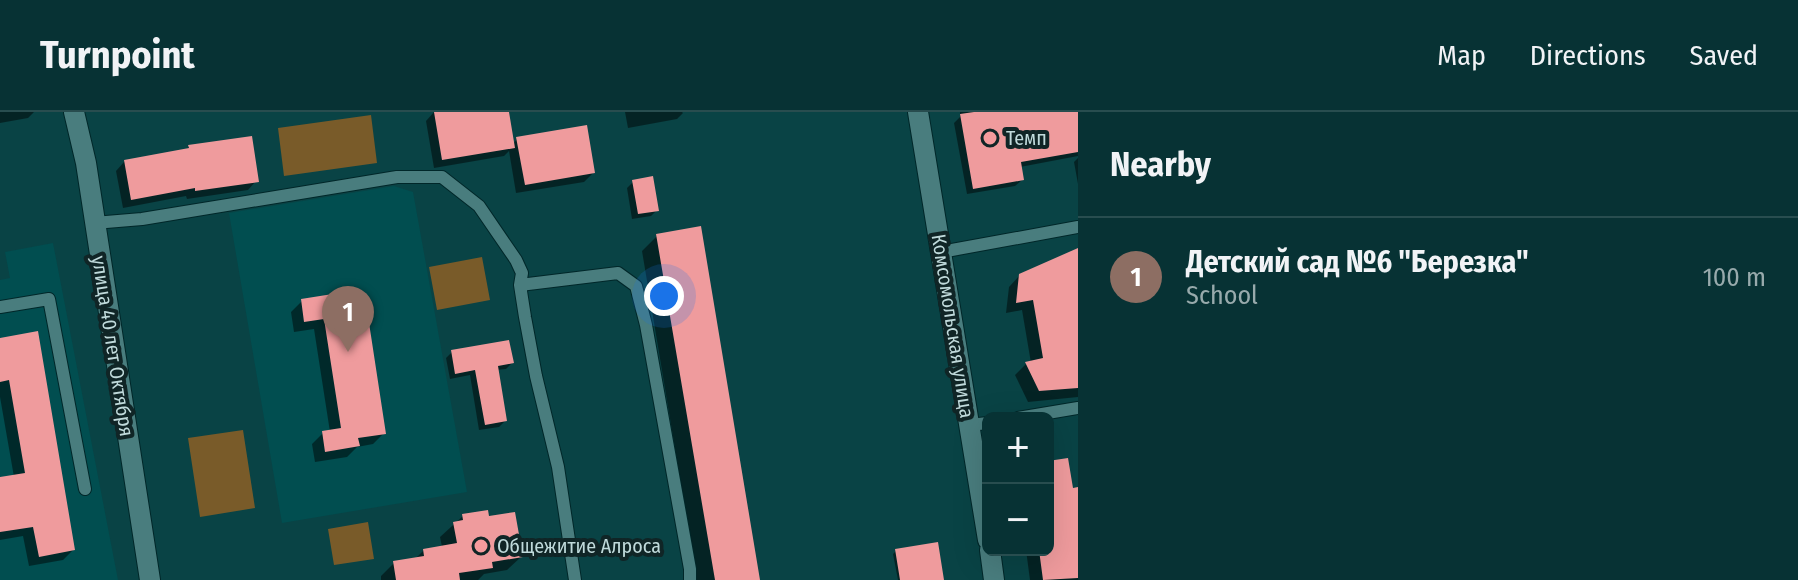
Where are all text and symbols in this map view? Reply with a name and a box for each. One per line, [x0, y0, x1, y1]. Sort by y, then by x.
text: Turnpoint [40, 32, 195, 78]
text: Map [1437, 39, 1486, 72]
text: Directions [1530, 39, 1646, 72]
text: Saved [1690, 39, 1758, 72]
place label: Темп [1006, 126, 1047, 150]
marker: Темп [981, 129, 999, 147]
text: Nearby [1110, 144, 1211, 185]
street label: Комсомольская улица [927, 232, 979, 420]
text: Детский сад №6 "Березка" [1186, 244, 1529, 280]
street label: улица 40 лет Октября [87, 254, 139, 438]
text: 1 [1131, 262, 1142, 293]
text: 100 m [1703, 262, 1766, 293]
your location [644, 276, 684, 316]
text: School [1186, 280, 1258, 311]
pin: 1 [322, 286, 374, 352]
map controls [982, 412, 1054, 556]
button: + [982, 412, 1054, 484]
button: − [982, 484, 1054, 556]
place label: Общежитие Алроса [497, 534, 661, 558]
marker: Общежитие Алроса [472, 537, 490, 555]

